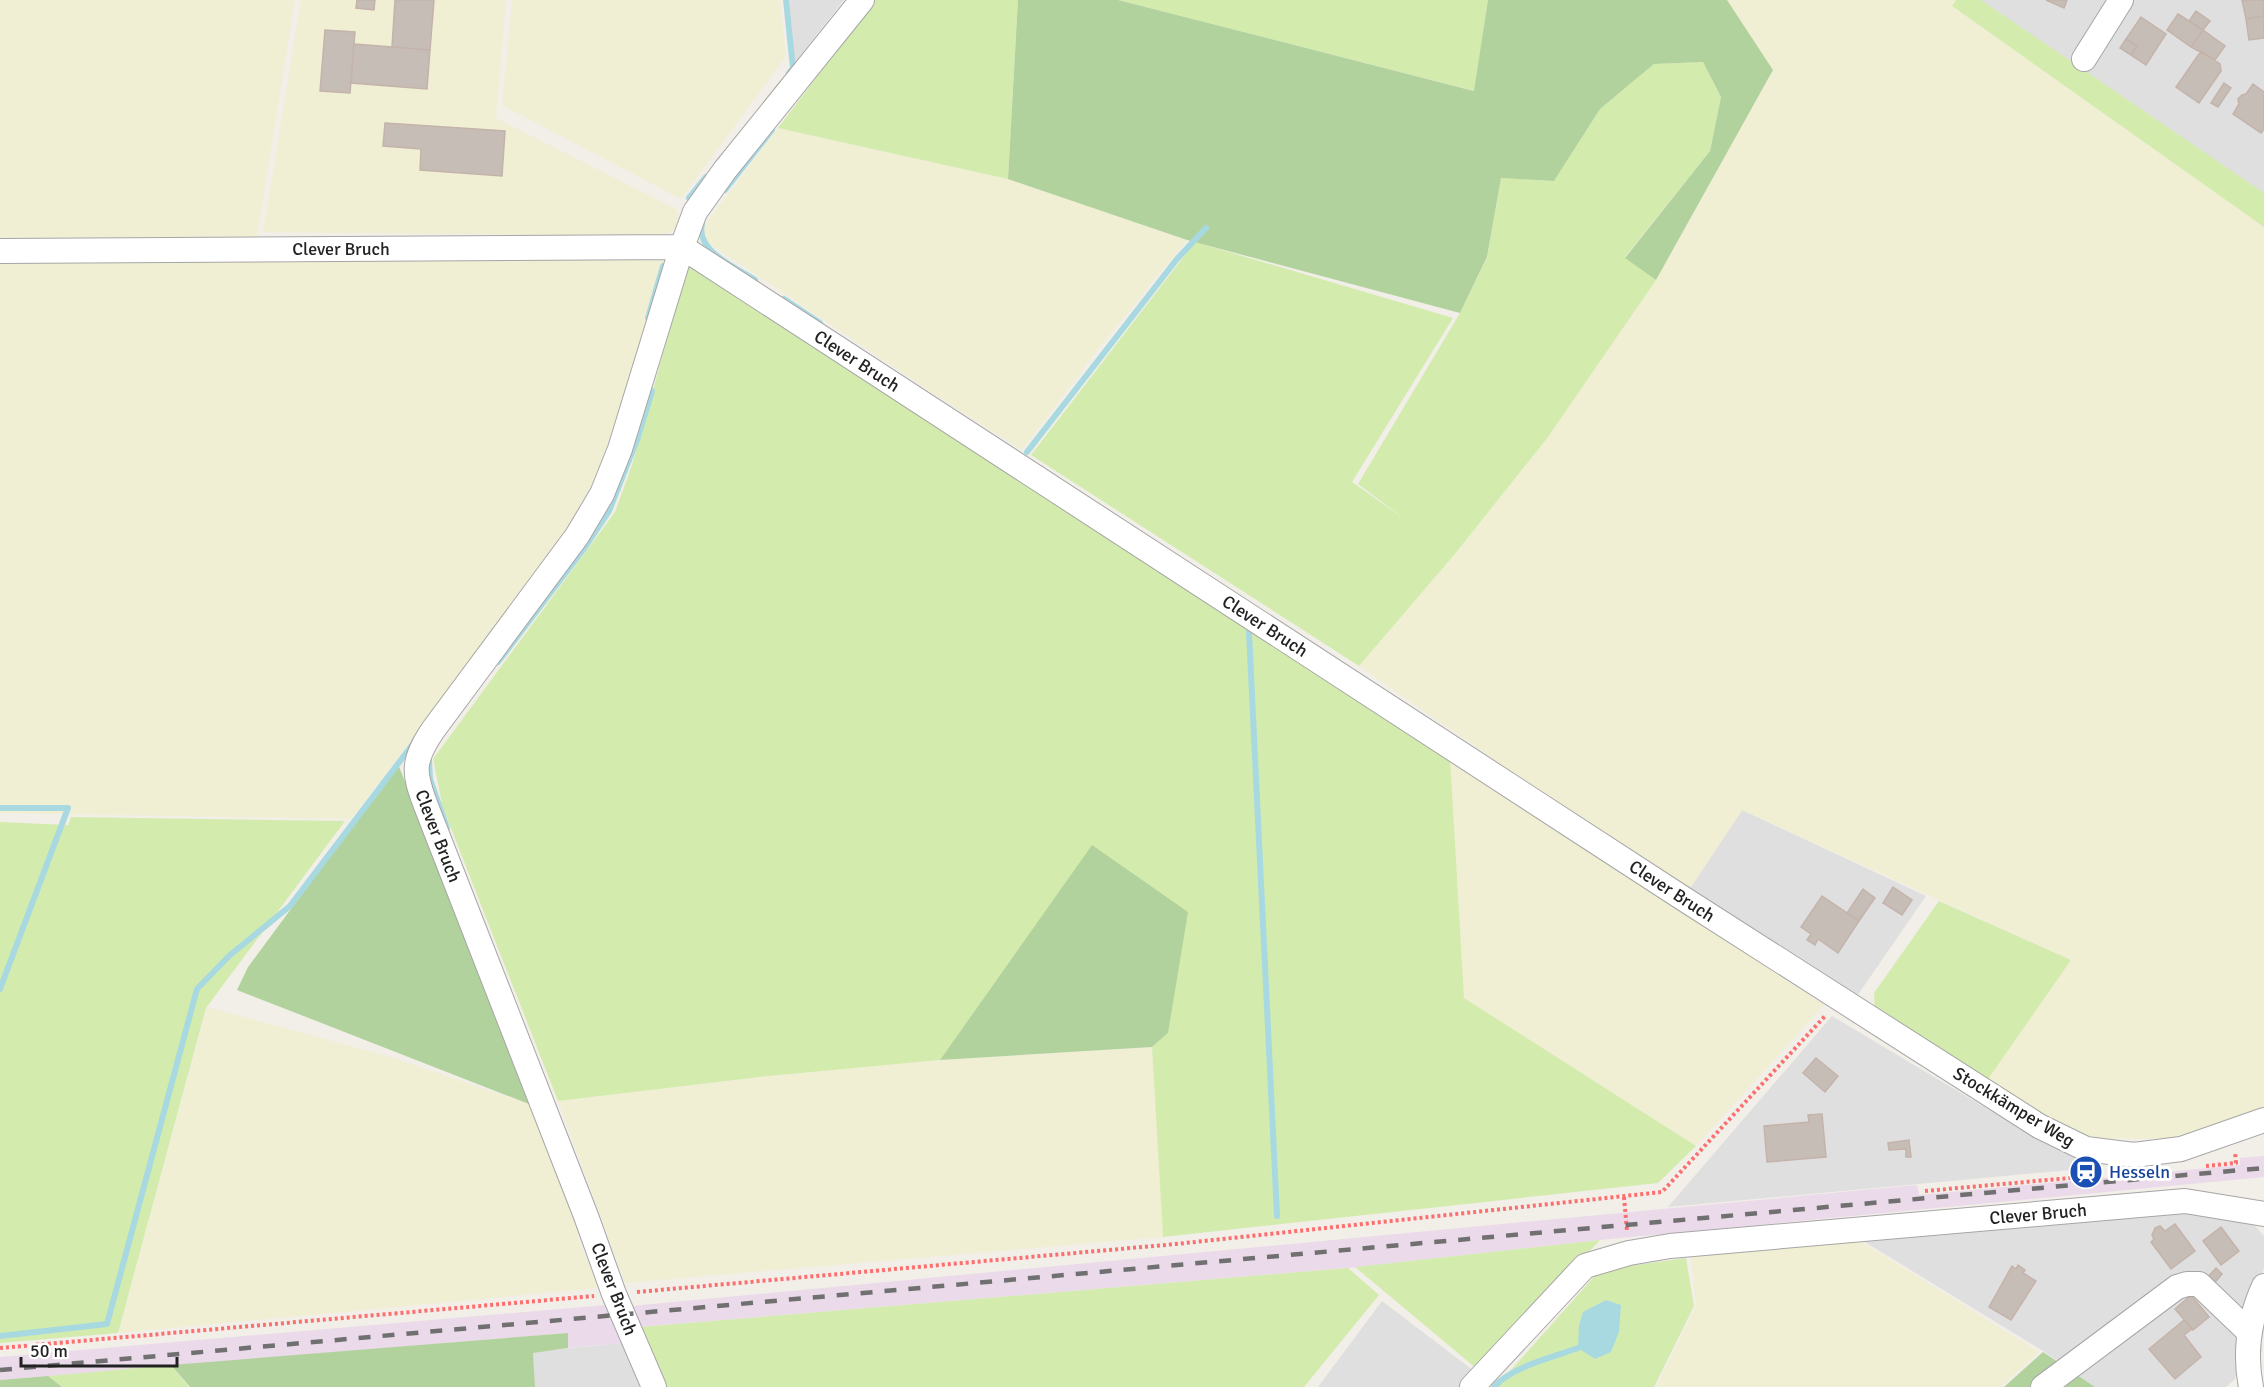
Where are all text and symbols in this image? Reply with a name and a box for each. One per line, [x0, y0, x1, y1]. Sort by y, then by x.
street label: Clever Bruch [292, 238, 390, 260]
street label: Clever Bruch [810, 325, 904, 397]
street label: Clever Bruch [1218, 590, 1312, 662]
street label: Clever Bruch [410, 786, 466, 886]
street label: Clever Bruch [1625, 855, 1719, 927]
street label: Stockkämper Weg [1949, 1062, 2079, 1152]
station icon: Hesseln [2068, 1154, 2104, 1190]
place label: Hesseln [2109, 1161, 2170, 1183]
street label: Clever Bruch [1988, 1199, 2088, 1229]
street label: Clever Bruch [586, 1239, 642, 1339]
scale bar [21, 1330, 177, 1368]
text: 50 m [30, 1340, 68, 1362]

